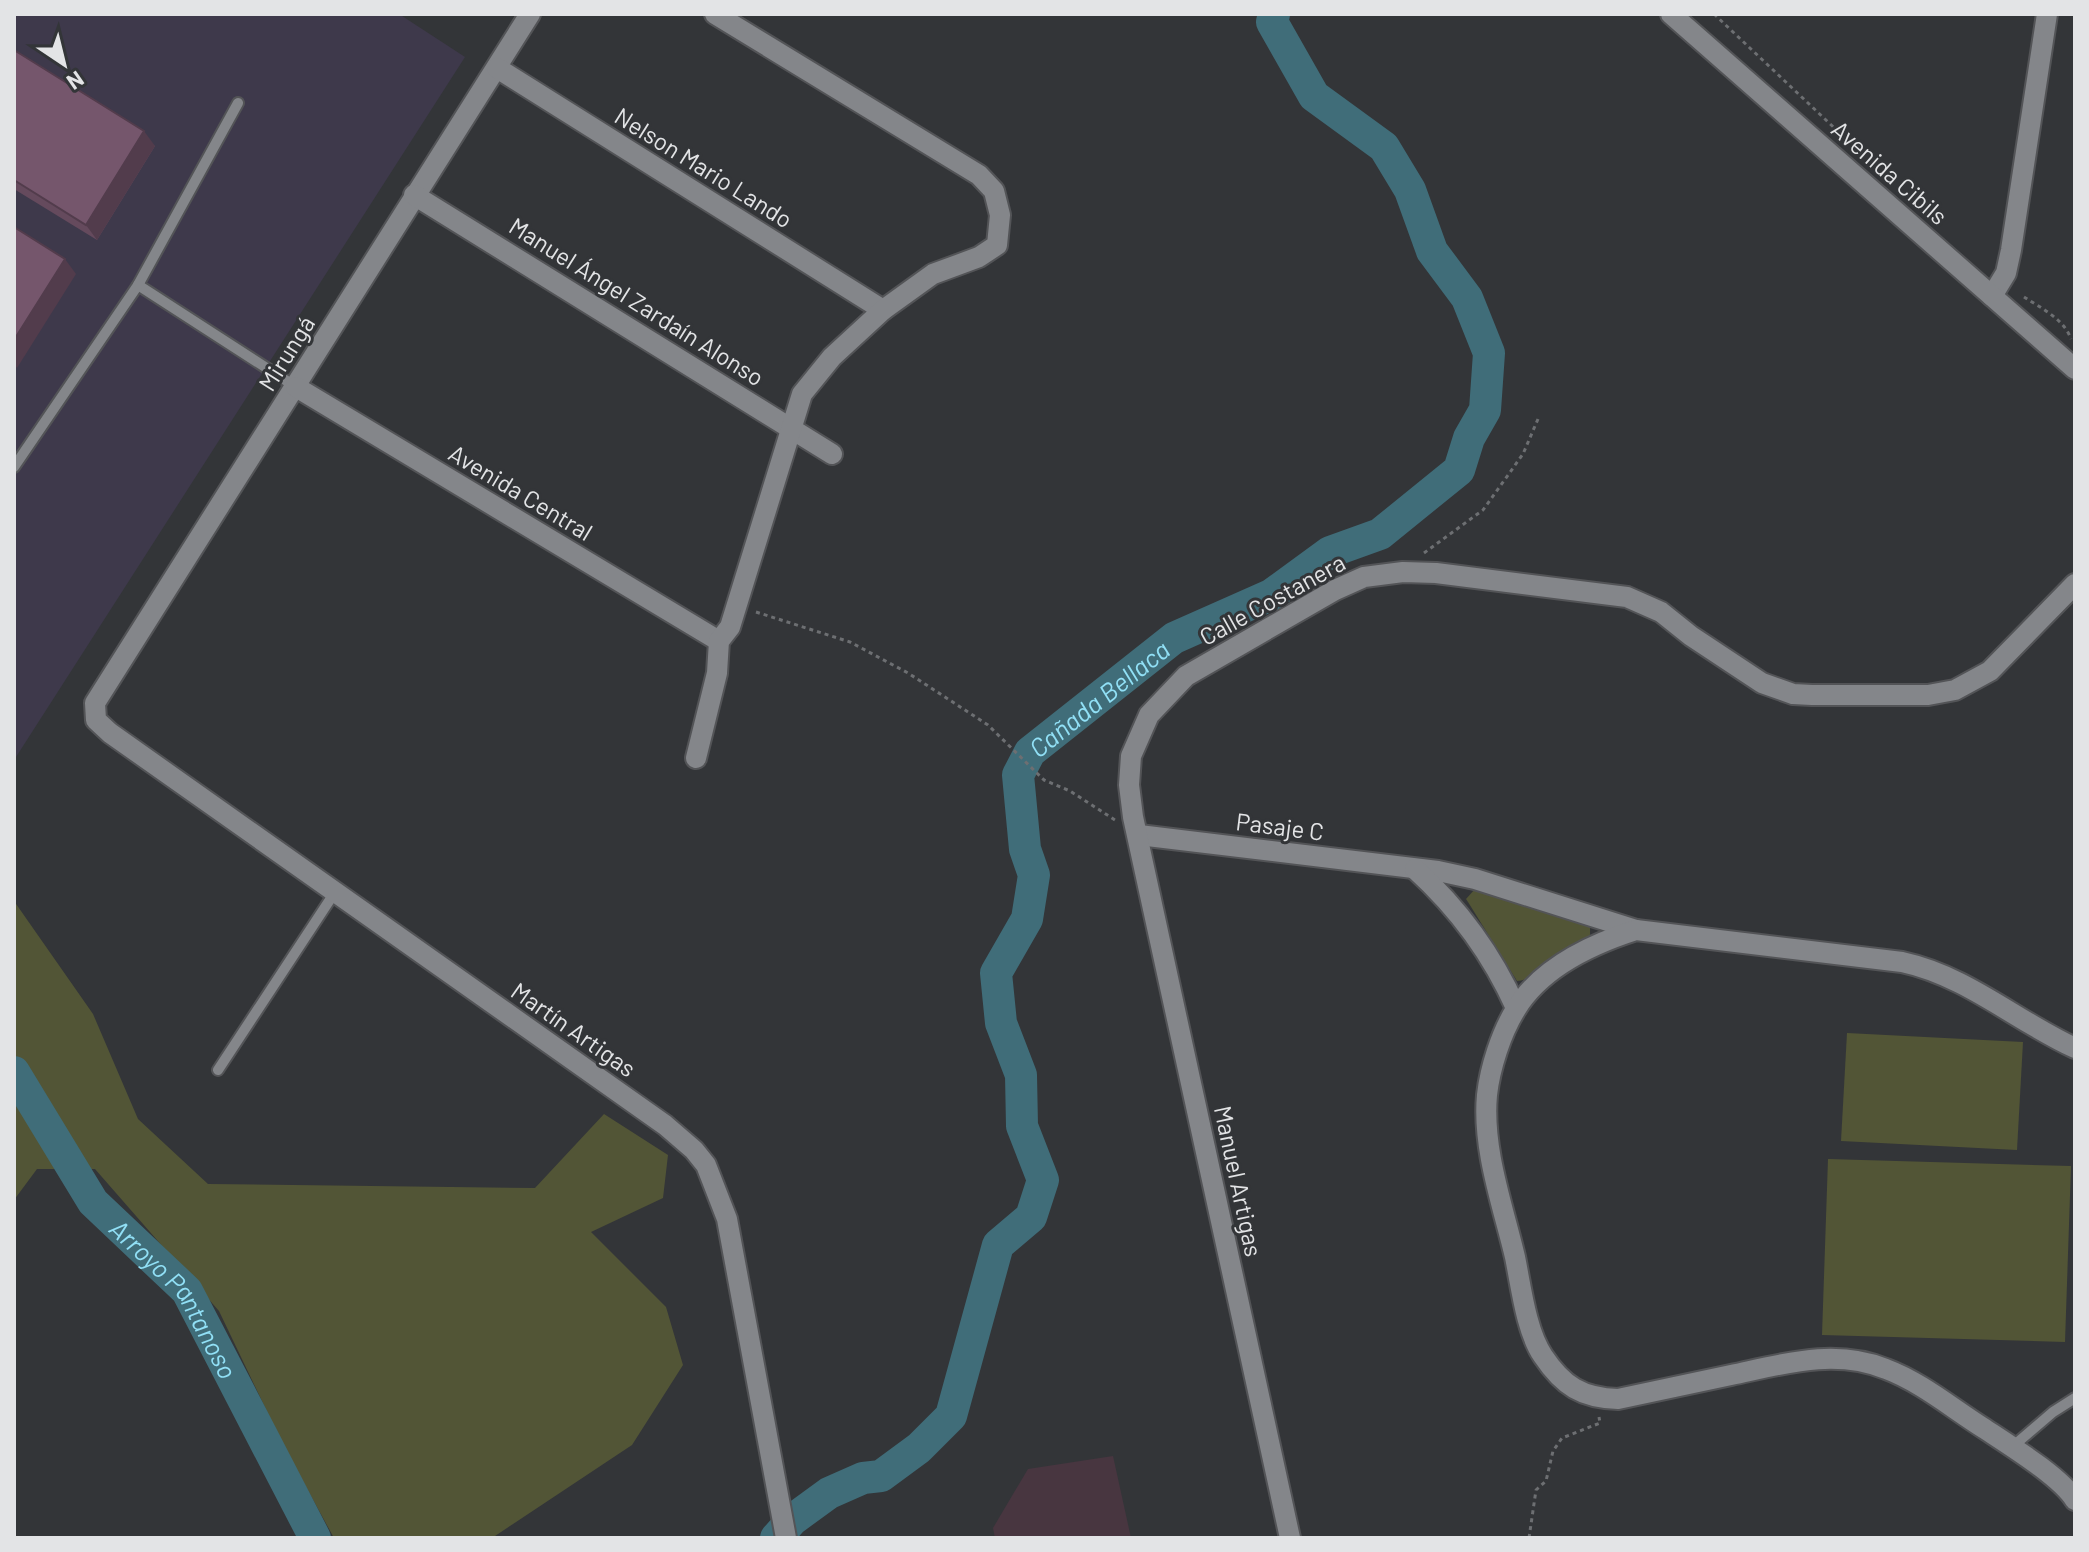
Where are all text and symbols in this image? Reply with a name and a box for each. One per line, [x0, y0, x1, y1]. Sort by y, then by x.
north arrow [24, 24, 104, 104]
text: N [63, 66, 89, 96]
street label: Nelson Mario Lando [610, 101, 798, 233]
street label: Avenida Cibils [1826, 114, 1954, 230]
street label: Manuel Ángel Zardaín Alonso [504, 211, 770, 391]
street label: Mirungá [252, 310, 320, 396]
street label: Avenida Central [444, 438, 598, 546]
street label: Calle Costanera [1194, 547, 1350, 651]
water label: Cañada Bellaca [1022, 633, 1175, 763]
street label: Pasaje C [1234, 806, 1326, 846]
street label: Martín Artigas [506, 975, 642, 1083]
street label: Manuel Artigas [1209, 1103, 1269, 1259]
water label: Arroyo Pantanoso [104, 1212, 245, 1383]

